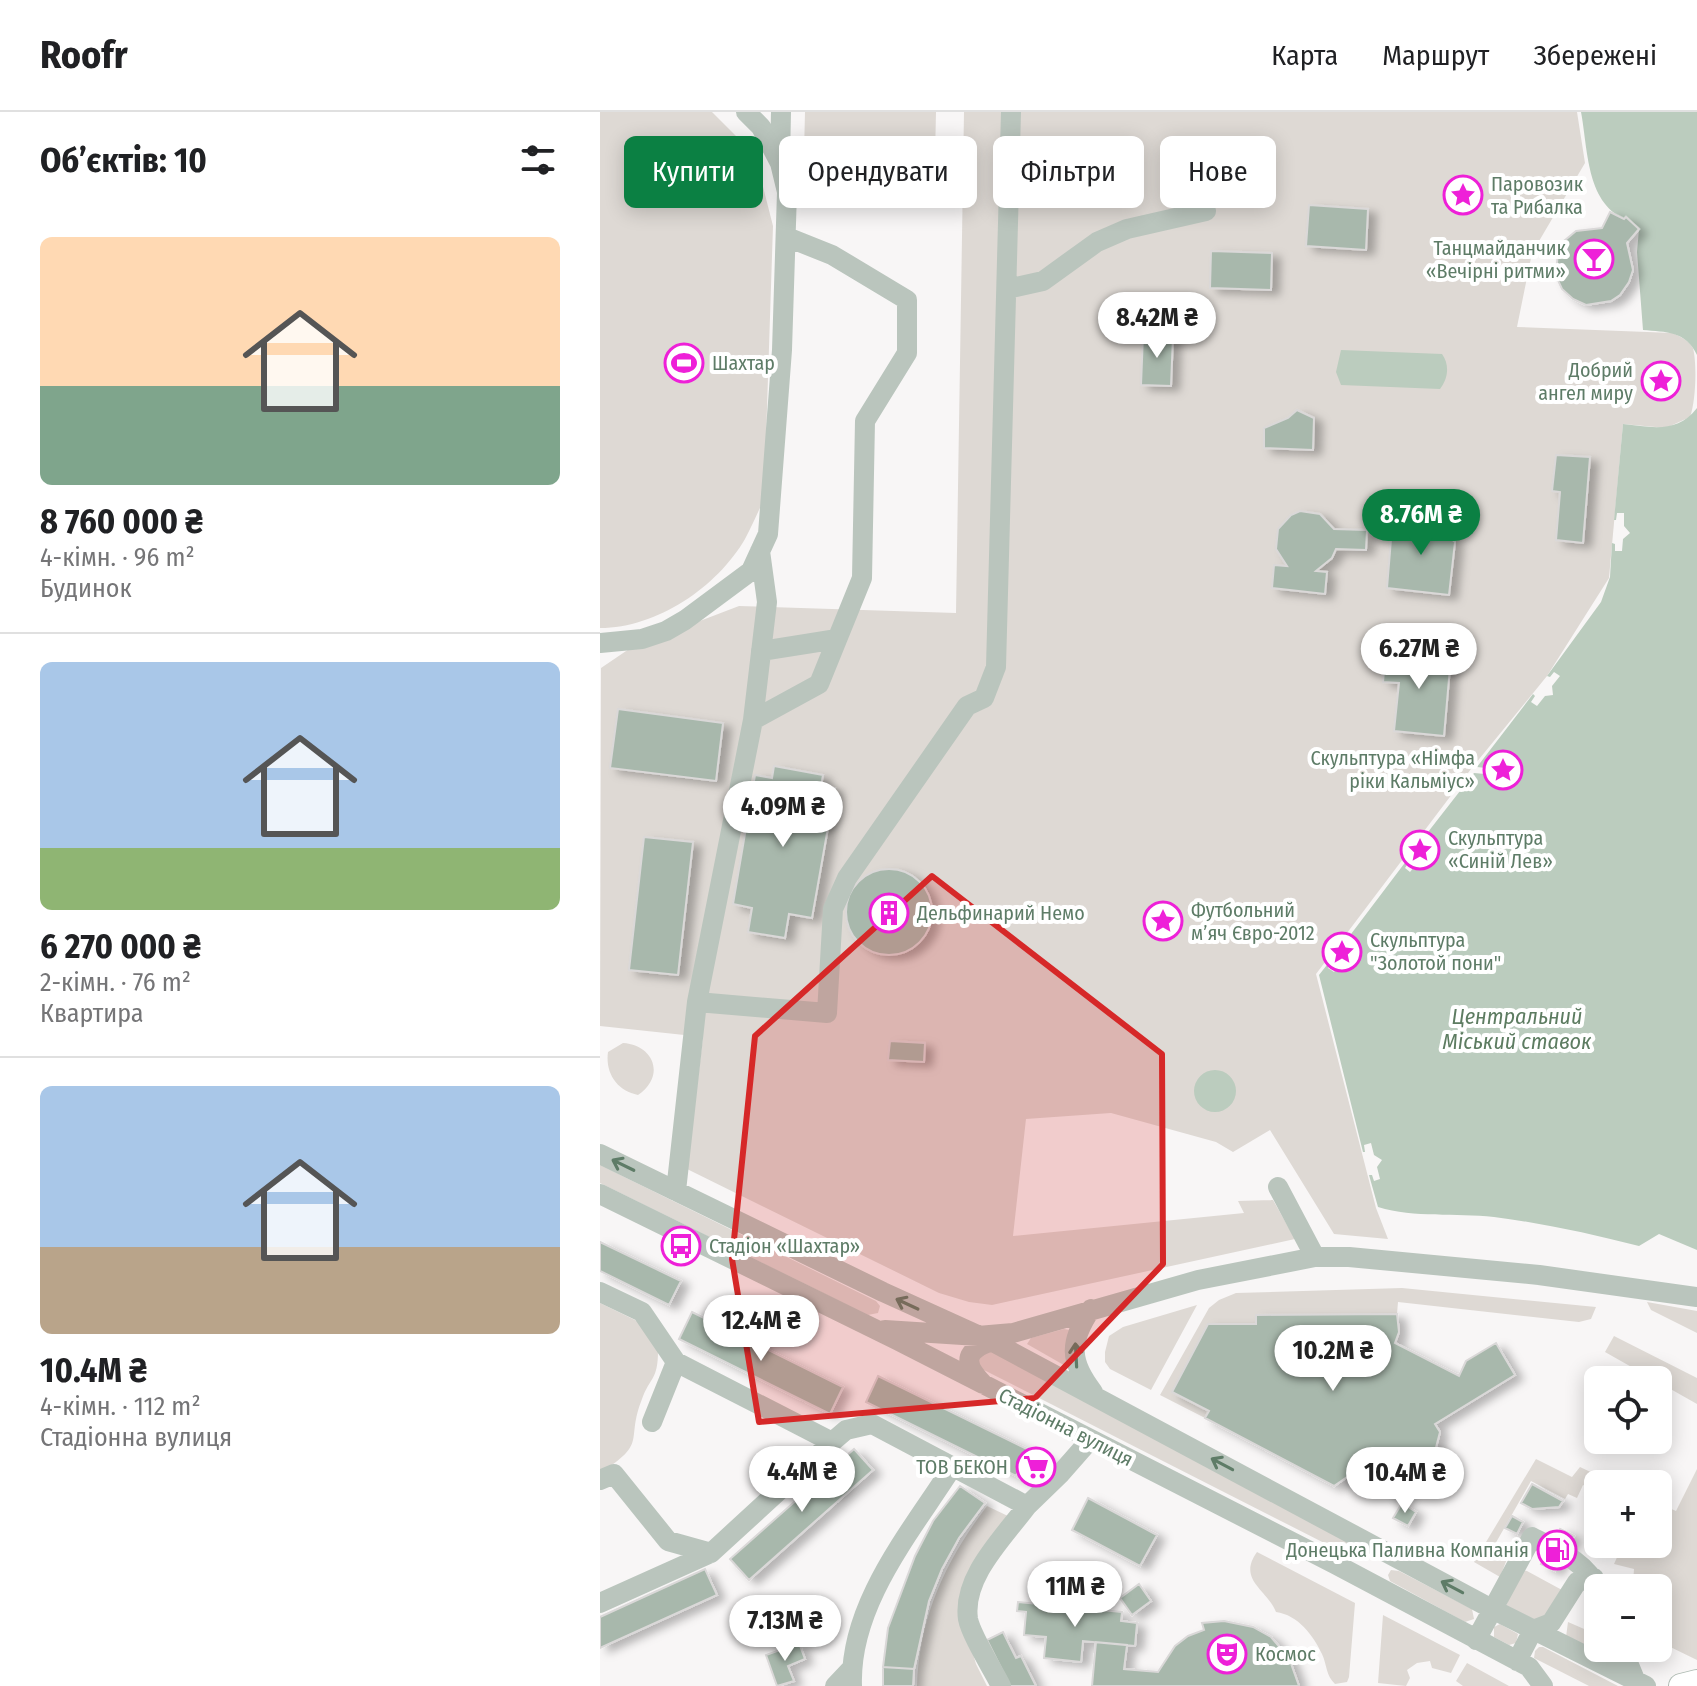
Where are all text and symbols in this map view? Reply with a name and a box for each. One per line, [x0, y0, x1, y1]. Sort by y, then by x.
text: Roofr [40, 32, 128, 78]
text: Карта [1271, 39, 1338, 72]
text: Маршрут [1382, 39, 1489, 72]
text: Збережені [1533, 39, 1657, 72]
chip: Купити [624, 136, 763, 208]
chip: Орендувати [779, 136, 977, 208]
chip: Фільтри [993, 136, 1144, 208]
chip: Нове [1160, 136, 1276, 208]
icon: filters [516, 138, 560, 182]
text: Об’єктів: 10 [40, 140, 207, 181]
place label: Паровозик та Рибалка [1491, 172, 1584, 219]
place icon: Паровозик та Рибалка [1442, 174, 1484, 216]
place label: Танцмайданчик «Вечірні ритми» [1426, 236, 1567, 283]
bar icon: Танцмайданчик «Вечірні ритми» [1573, 238, 1615, 280]
icon: home [228, 289, 372, 433]
pin: 8.42M ₴ [1083, 292, 1231, 360]
text: 8.42M ₴ [1116, 302, 1198, 333]
sports icon: Шахтар [663, 342, 705, 384]
place label: Шахтар [712, 351, 775, 375]
place label: Добрий ангел миру [1538, 358, 1633, 405]
place icon: Добрий ангел миру [1640, 360, 1682, 402]
pin: 8.76M ₴ [1347, 489, 1495, 557]
text: 8.76M ₴ [1380, 499, 1462, 530]
text: 8 760 000 ₴ [40, 501, 203, 542]
text: 4-кімн. · 96 m² [40, 542, 195, 573]
text: Будинок [40, 573, 132, 604]
pin: 6.27M ₴ [1345, 623, 1493, 691]
text: 6.27M ₴ [1379, 633, 1459, 664]
icon: home [228, 714, 372, 858]
place label: Скульптура «Німфа ріки Кальміус» [1311, 746, 1475, 793]
place icon: Скульптура «Німфа ріки Кальміус» [1482, 749, 1524, 791]
pin: 4.09M ₴ [709, 781, 857, 849]
text: 4.09M ₴ [741, 791, 825, 822]
place label: Скульптура «Синій Лев» [1448, 826, 1553, 873]
place icon: Скульптура «Синій Лев» [1399, 829, 1441, 871]
building icon: Дельфинарий Немо [868, 892, 910, 934]
place label: Футбольний мʼяч Євро-2012 [1191, 898, 1315, 945]
place icon: Футбольний мʼяч Євро-2012 [1142, 900, 1184, 942]
place label: Дельфинарий Немо [916, 901, 1085, 925]
text: 6 270 000 ₴ [40, 926, 201, 967]
place label: Скульптура "Золотой пони" [1370, 928, 1501, 975]
place icon: Скульптура "Золотой пони" [1321, 931, 1363, 973]
text: 2-кімн. · 76 m² [40, 967, 191, 998]
text: Квартира [40, 998, 144, 1029]
water label: Центральний Міський ставок [1442, 1003, 1592, 1055]
icon: home [228, 1138, 372, 1282]
one-way arrow [611, 1157, 635, 1172]
bus stop icon: Стадіон «Шахтар» [660, 1225, 702, 1267]
place label: Стадіон «Шахтар» [709, 1234, 860, 1258]
pin: 12.4M ₴ [687, 1295, 835, 1363]
one-way arrow [895, 1295, 920, 1310]
text: 12.4M ₴ [721, 1305, 801, 1336]
pin: 10.2M ₴ [1259, 1325, 1407, 1393]
text: 10.2M ₴ [1292, 1335, 1374, 1366]
one-way arrow [1069, 1342, 1084, 1368]
text: 10.4M ₴ [40, 1350, 147, 1391]
map controls [1584, 1366, 1672, 1662]
button: locate [1584, 1366, 1672, 1454]
street label: Стадіонна вулиця [995, 1383, 1137, 1471]
text: 4-кімн. · 112 m² [40, 1391, 201, 1422]
text: Стадіонна вулиця [40, 1422, 232, 1453]
pin: 4.4M ₴ [737, 1446, 867, 1514]
supermarket icon: ТОВ БЕКОН [1015, 1446, 1057, 1488]
pin: 10.4M ₴ [1331, 1447, 1479, 1515]
place label: ТОВ БЕКОН [916, 1455, 1008, 1479]
text: 4.4M ₴ [767, 1456, 837, 1487]
one-way arrow [1211, 1456, 1235, 1472]
text: 10.4M ₴ [1364, 1457, 1446, 1488]
button: + [1584, 1470, 1672, 1558]
fuel station icon: Донецька Паливна Компанія [1536, 1529, 1578, 1571]
place label: Донецька Паливна Компанія [1285, 1538, 1529, 1562]
pin: 11M ₴ [1019, 1561, 1131, 1629]
text: 11M ₴ [1045, 1571, 1105, 1602]
button: − [1584, 1574, 1672, 1662]
one-way arrow [1440, 1578, 1464, 1594]
pin: 7.13M ₴ [711, 1595, 859, 1663]
text: 7.13M ₴ [747, 1605, 823, 1636]
theatre icon: Космос [1206, 1633, 1248, 1675]
place label: Космос [1255, 1642, 1316, 1666]

